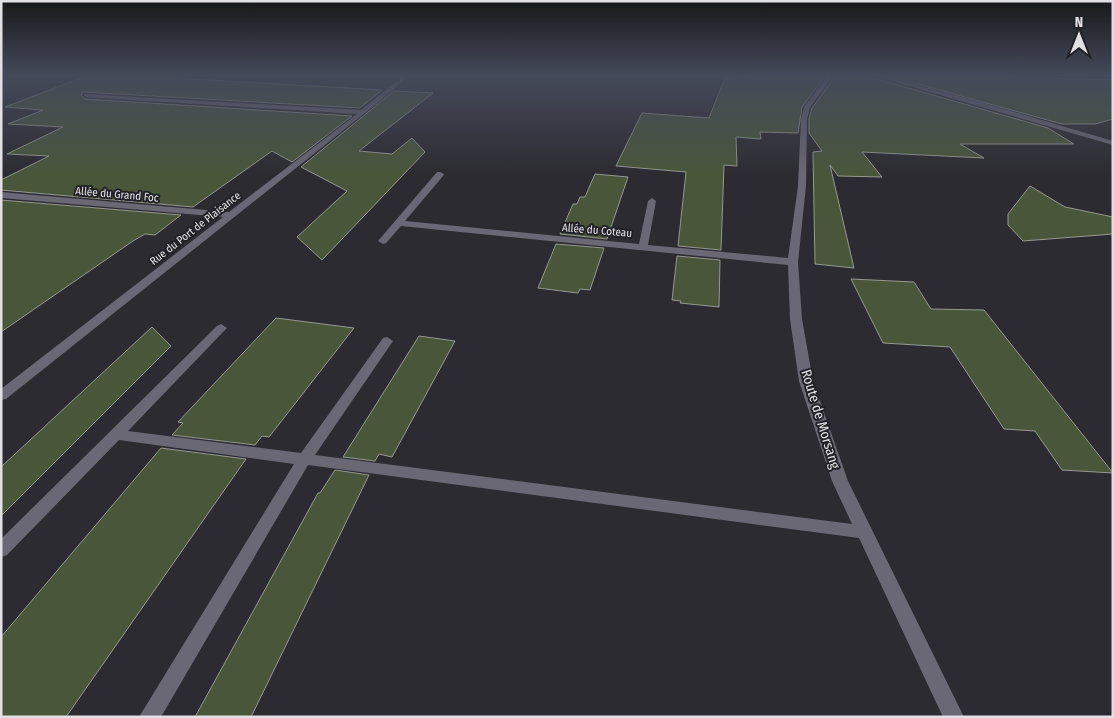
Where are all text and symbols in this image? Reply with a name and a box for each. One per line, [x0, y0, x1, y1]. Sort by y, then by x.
north arrow [1054, 10, 1104, 60]
text: N [1075, 14, 1083, 31]
street label: Allée du Grand Foc [75, 184, 159, 205]
street label: Rue du Port de Plaisance [147, 189, 243, 268]
street label: Allée du Coteau [561, 221, 633, 240]
street label: Route de Morsang [797, 367, 844, 471]

